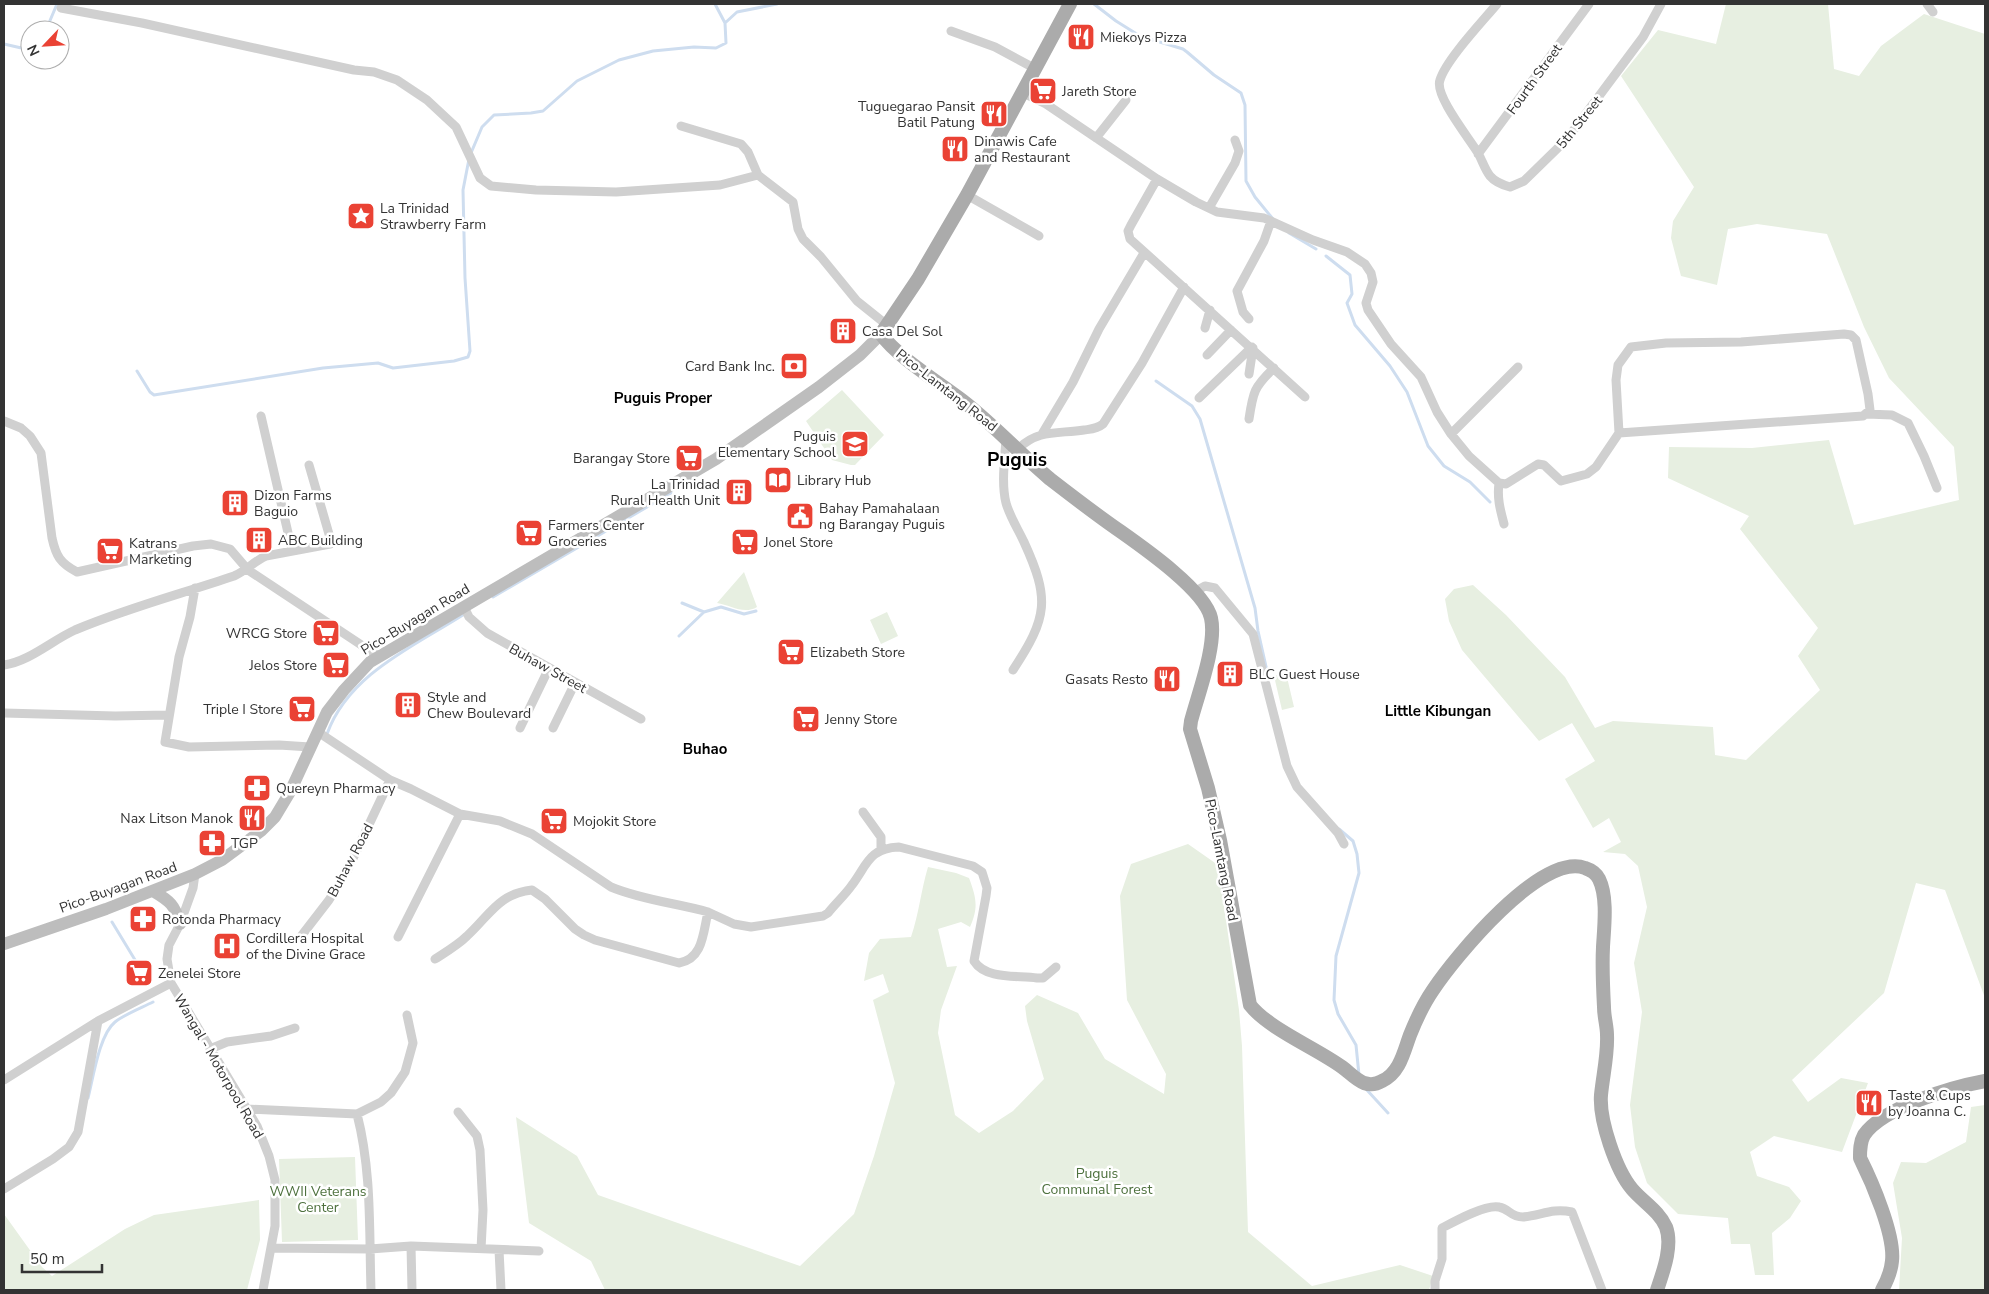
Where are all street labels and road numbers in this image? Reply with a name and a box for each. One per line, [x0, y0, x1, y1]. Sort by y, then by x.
street label: Fourth Street [1502, 40, 1567, 118]
street label: 5th Street [1552, 92, 1607, 153]
street label: Pico-Lamtang Road [892, 345, 1001, 436]
street label: Pico-Buyagan Road [357, 579, 473, 659]
street label: Buhaw Street [505, 639, 590, 698]
street label: Pico-Lamtang Road [1200, 797, 1243, 923]
street label: Buhaw Road [323, 820, 378, 900]
street label: Pico-Buyagan Road [57, 857, 180, 918]
street label: Wangal - Motorpool Road [169, 990, 268, 1142]

